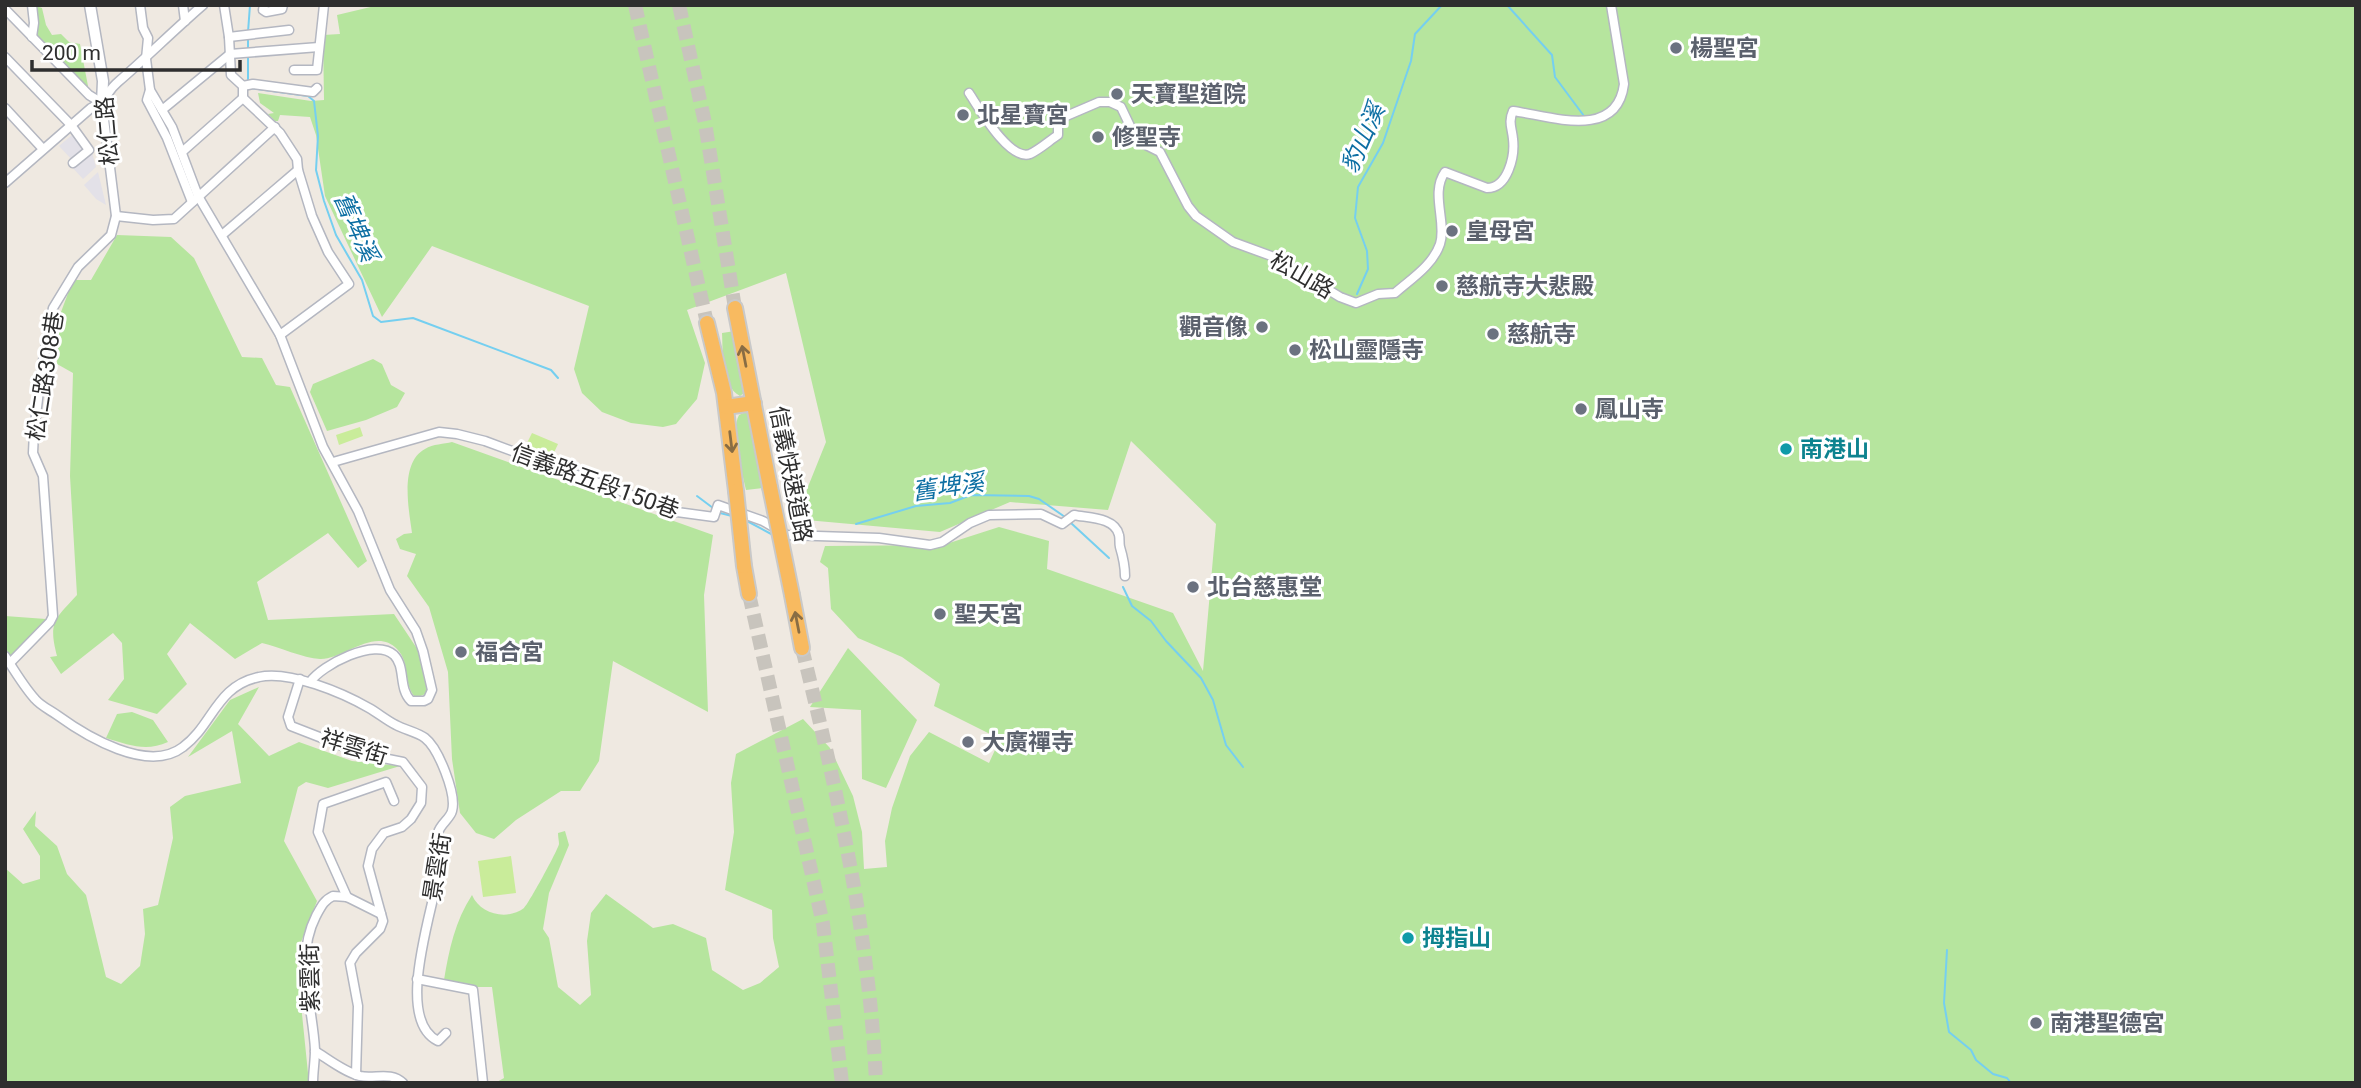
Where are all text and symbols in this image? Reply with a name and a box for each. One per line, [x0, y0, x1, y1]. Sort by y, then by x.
scale bar [32, 28, 240, 72]
place label: 楊聖宮 [1690, 35, 1759, 62]
marker: 楊聖宮 [1668, 40, 1684, 56]
text: 200 m [42, 41, 101, 65]
place label: 天寶聖道院 [1131, 81, 1246, 108]
marker: 天寶聖道院 [1109, 86, 1125, 102]
street label: 松仁路 [91, 95, 124, 167]
water label: 豹山溪 [1336, 97, 1392, 177]
place label: 北星寶宮 [977, 102, 1069, 129]
marker: 北星寶宮 [955, 107, 971, 123]
place label: 修聖寺 [1112, 124, 1181, 151]
marker: 修聖寺 [1090, 129, 1106, 145]
water label: 舊埤溪 [329, 188, 385, 268]
place label: 皇母宮 [1466, 218, 1535, 245]
marker: 皇母宮 [1444, 223, 1460, 239]
street label: 松山路 [1265, 246, 1338, 304]
place label: 慈航寺大悲殿 [1456, 273, 1594, 300]
marker: 慈航寺大悲殿 [1434, 278, 1450, 294]
street label: 松仁路308巷 [22, 309, 69, 443]
place label: 觀音像 [1179, 314, 1248, 341]
marker: 觀音像 [1254, 319, 1270, 335]
place label: 慈航寺 [1507, 321, 1576, 348]
marker: 慈航寺 [1485, 326, 1501, 342]
place label: 松山靈隱寺 [1309, 337, 1424, 364]
marker: 松山靈隱寺 [1287, 342, 1303, 358]
one-way arrow [737, 345, 751, 368]
place label: 鳳山寺 [1595, 396, 1664, 423]
marker: 鳳山寺 [1573, 401, 1589, 417]
street label: 信義快速道路 [764, 404, 817, 544]
one-way arrow [724, 430, 737, 453]
place label: 南港山 [1800, 436, 1869, 463]
street label: 信義路五段150巷 [507, 439, 683, 524]
marker: 南港山 [1778, 441, 1794, 457]
water label: 舊埤溪 [910, 468, 989, 506]
place label: 北台慈惠堂 [1207, 574, 1322, 601]
marker: 北台慈惠堂 [1185, 579, 1201, 595]
place label: 聖天宮 [954, 601, 1023, 628]
marker: 聖天宮 [932, 606, 948, 622]
one-way arrow [789, 611, 803, 634]
place label: 福合宮 [475, 639, 544, 666]
marker: 福合宮 [453, 644, 469, 660]
street label: 祥雲街 [317, 724, 391, 770]
place label: 大廣禪寺 [982, 729, 1074, 756]
marker: 大廣禪寺 [960, 734, 976, 750]
street label: 景雲街 [419, 831, 456, 903]
place label: 拇指山 [1422, 925, 1491, 952]
marker: 拇指山 [1400, 930, 1416, 946]
street label: 紫雲街 [296, 943, 325, 1013]
place label: 南港聖德宮 [2050, 1010, 2165, 1037]
marker: 南港聖德宮 [2028, 1015, 2044, 1031]

